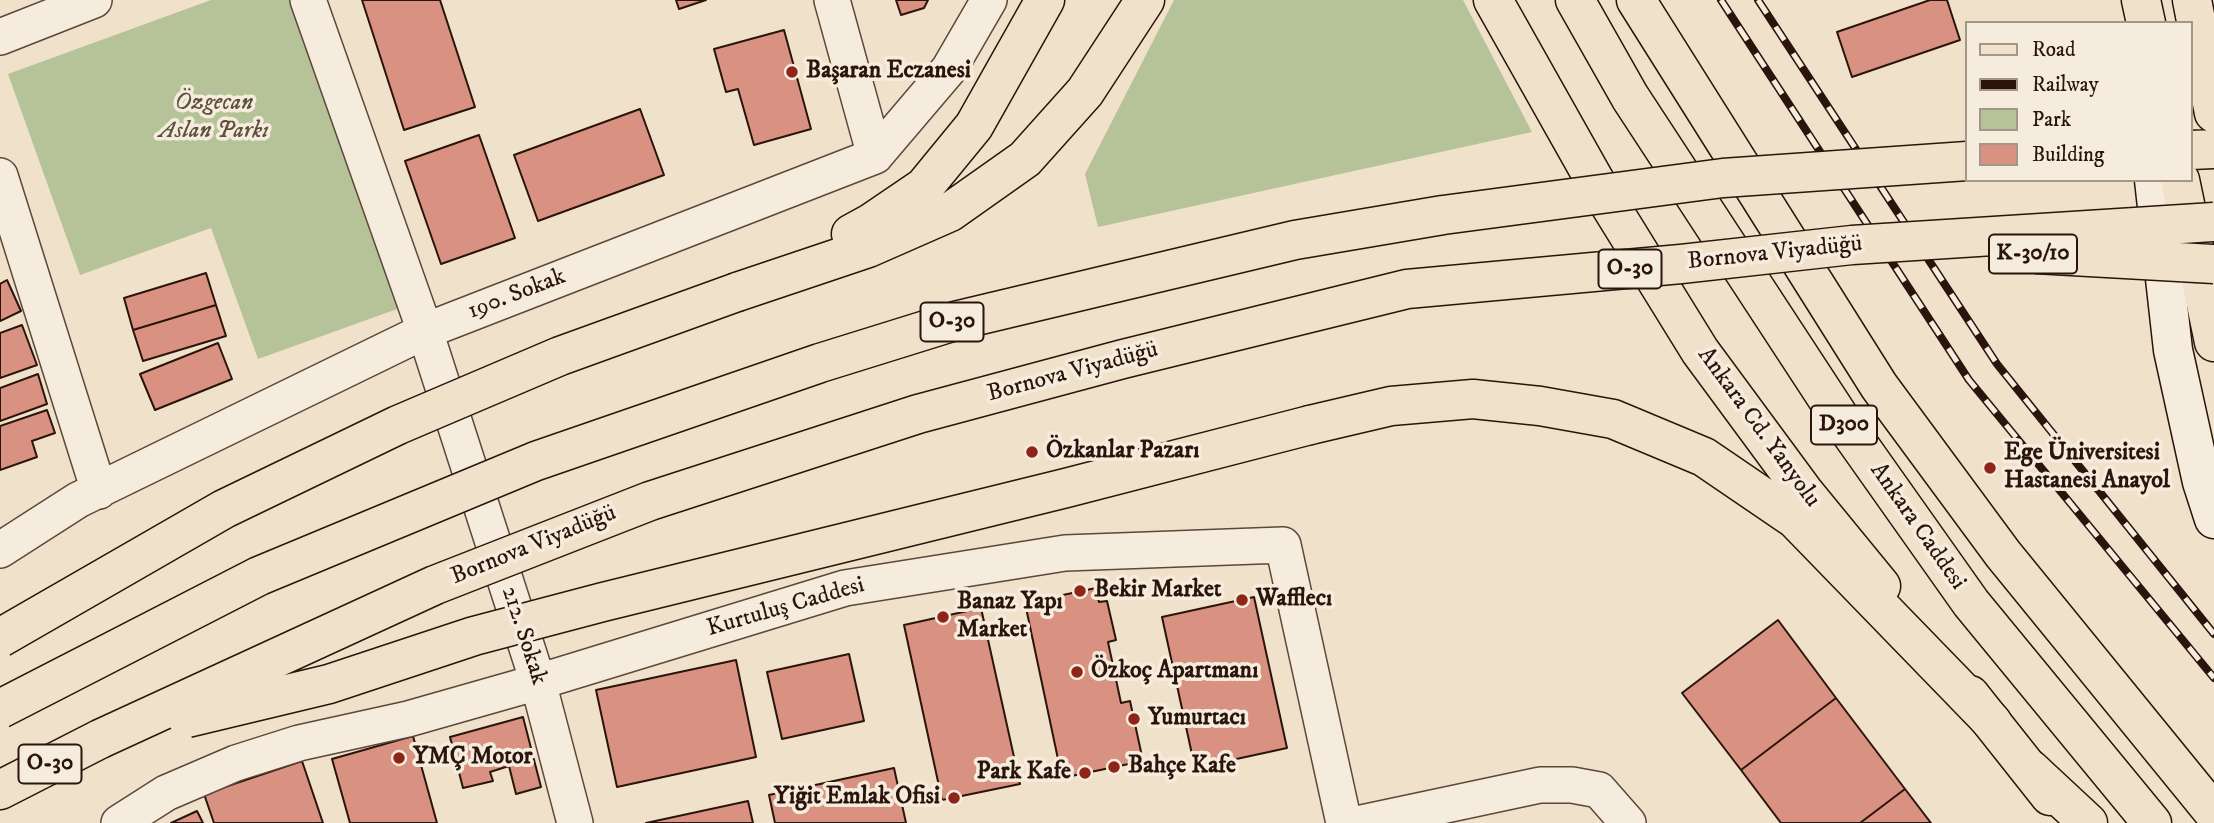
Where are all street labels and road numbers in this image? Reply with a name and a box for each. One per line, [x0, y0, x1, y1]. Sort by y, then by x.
street label: Bornova Viyadüğü [1686, 231, 1864, 277]
road number: K-30/10 [1989, 234, 2077, 274]
road number: O-30 [1598, 250, 1662, 288]
street label: 190. Sokak [464, 263, 570, 327]
road number: O-30 [920, 302, 984, 342]
street label: Bornova Viyadüğü [985, 336, 1161, 410]
street label: Ankara Cd. Yanyolu [1690, 342, 1826, 514]
road number: D300 [1811, 406, 1877, 444]
street label: Ankara Caddesi [1863, 458, 1971, 596]
street label: Bornova Viyadüğü [447, 500, 621, 592]
street label: Kurtuluş Caddesi [704, 572, 868, 644]
street label: 212. Sokak [494, 583, 552, 689]
road number: O-30 [19, 744, 82, 784]

